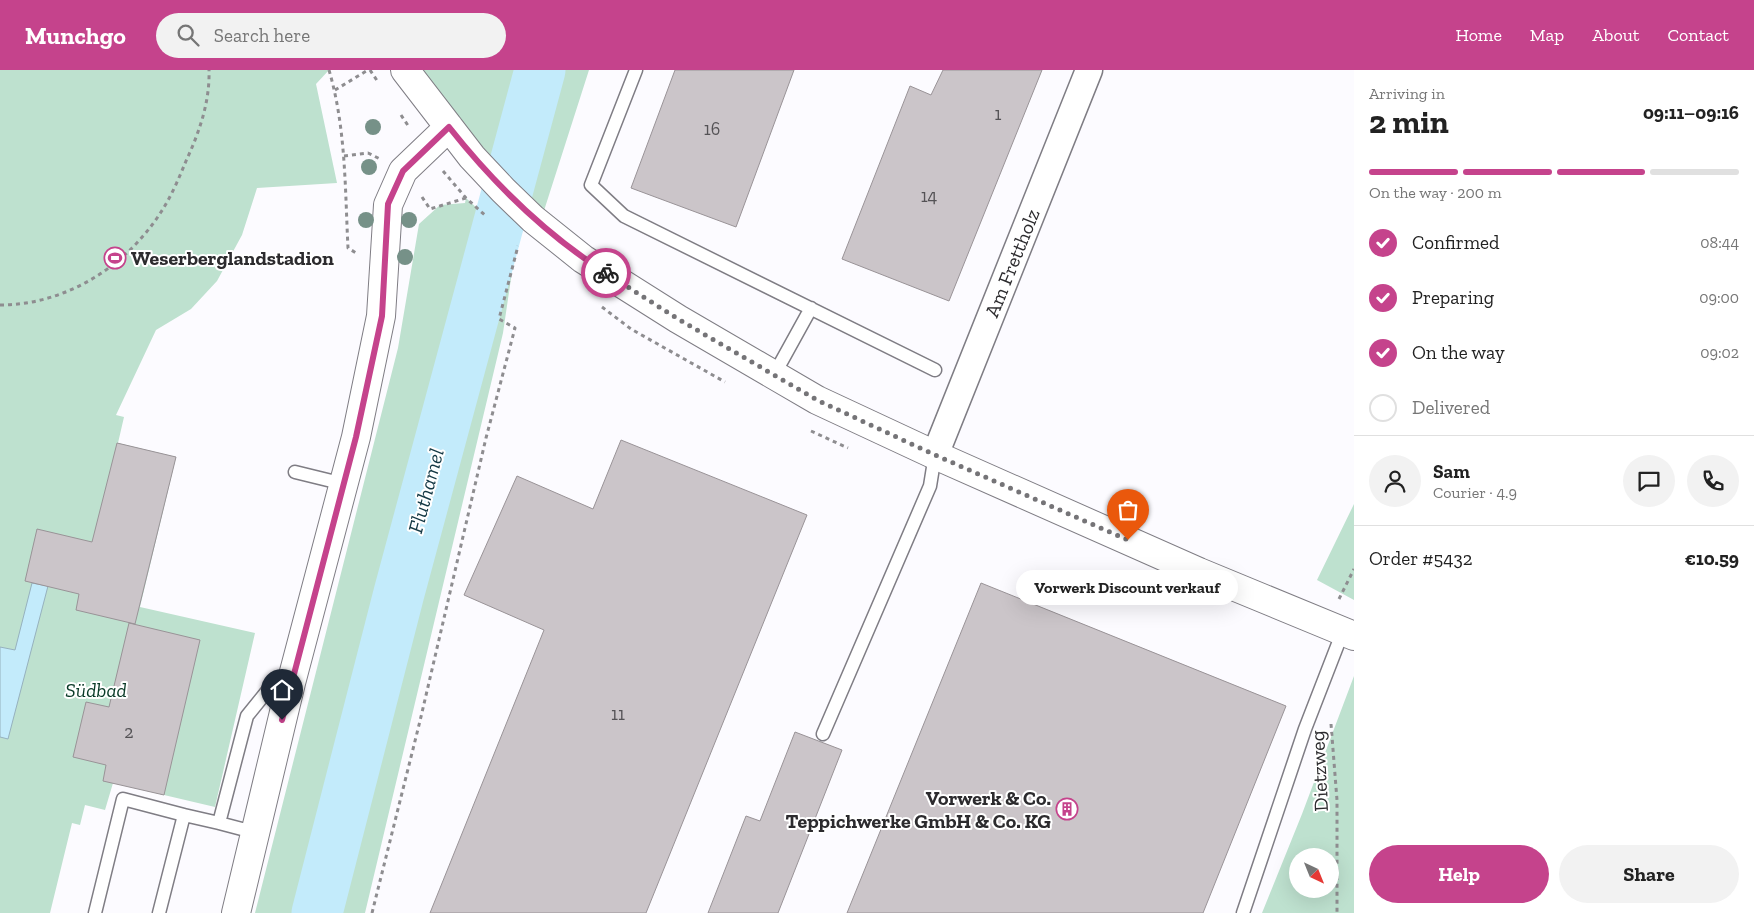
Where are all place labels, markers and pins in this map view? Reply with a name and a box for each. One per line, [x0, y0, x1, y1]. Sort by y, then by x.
sports icon: Weserberglandstadion [103, 246, 127, 270]
place label: Weserberglandstadion [131, 246, 334, 270]
pin [1107, 489, 1149, 540]
callout: Vorwerk Discount verkauf [1017, 570, 1239, 605]
pin [261, 669, 303, 720]
place label: Vorwerk & Co. Teppichwerke GmbH & Co. KG [785, 786, 1051, 833]
building icon: Vorwerk & Co. Teppichwerke GmbH & Co. KG [1055, 797, 1079, 821]

